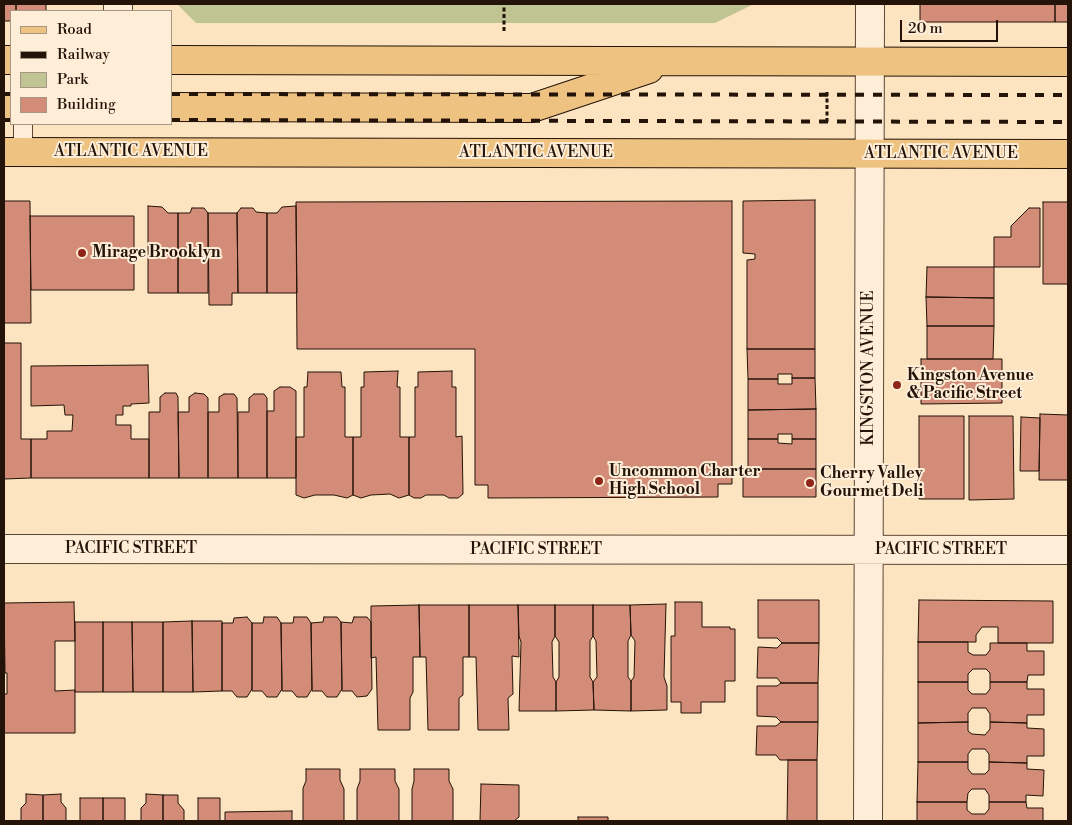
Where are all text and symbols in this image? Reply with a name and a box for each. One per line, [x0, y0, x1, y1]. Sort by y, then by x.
legend [10, 10, 172, 125]
scale bar [902, 10, 1000, 42]
text: 20 m [908, 19, 943, 38]
text: Road [57, 20, 92, 39]
text: Railway [57, 45, 110, 64]
text: Park [57, 70, 88, 89]
text: Building [57, 95, 116, 114]
street label: ATLANTIC AVENUE [54, 142, 208, 162]
street label: ATLANTIC AVENUE [459, 143, 613, 163]
street label: ATLANTIC AVENUE [864, 144, 1018, 164]
place label: Mirage Brooklyn [92, 243, 221, 263]
marker: Mirage Brooklyn [76, 247, 88, 259]
street label: KINGSTON AVENUE [859, 290, 879, 446]
place label: Kingston Avenue & Pacific Street [907, 366, 1034, 404]
marker: Kingston Avenue & Pacific Street [891, 379, 903, 391]
place label: Uncommon Charter High School [609, 462, 761, 500]
place label: Cherry Valley Gourmet Deli [820, 464, 923, 502]
marker: Uncommon Charter High School [593, 475, 605, 487]
marker: Cherry Valley Gourmet Deli [804, 477, 816, 489]
street label: PACIFIC STREET [65, 539, 197, 559]
street label: PACIFIC STREET [470, 540, 602, 560]
street label: PACIFIC STREET [875, 540, 1007, 560]

